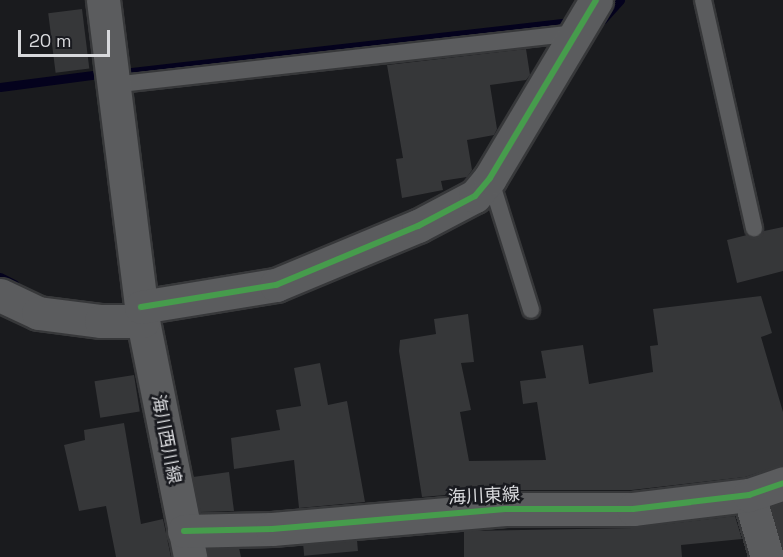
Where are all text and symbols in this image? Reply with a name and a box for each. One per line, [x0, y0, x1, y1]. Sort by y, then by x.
scale bar [21, 18, 112, 56]
text: 20 m [29, 29, 72, 52]
street label: 海川西川線 [147, 393, 185, 485]
street label: 海川東線 [447, 483, 521, 509]

